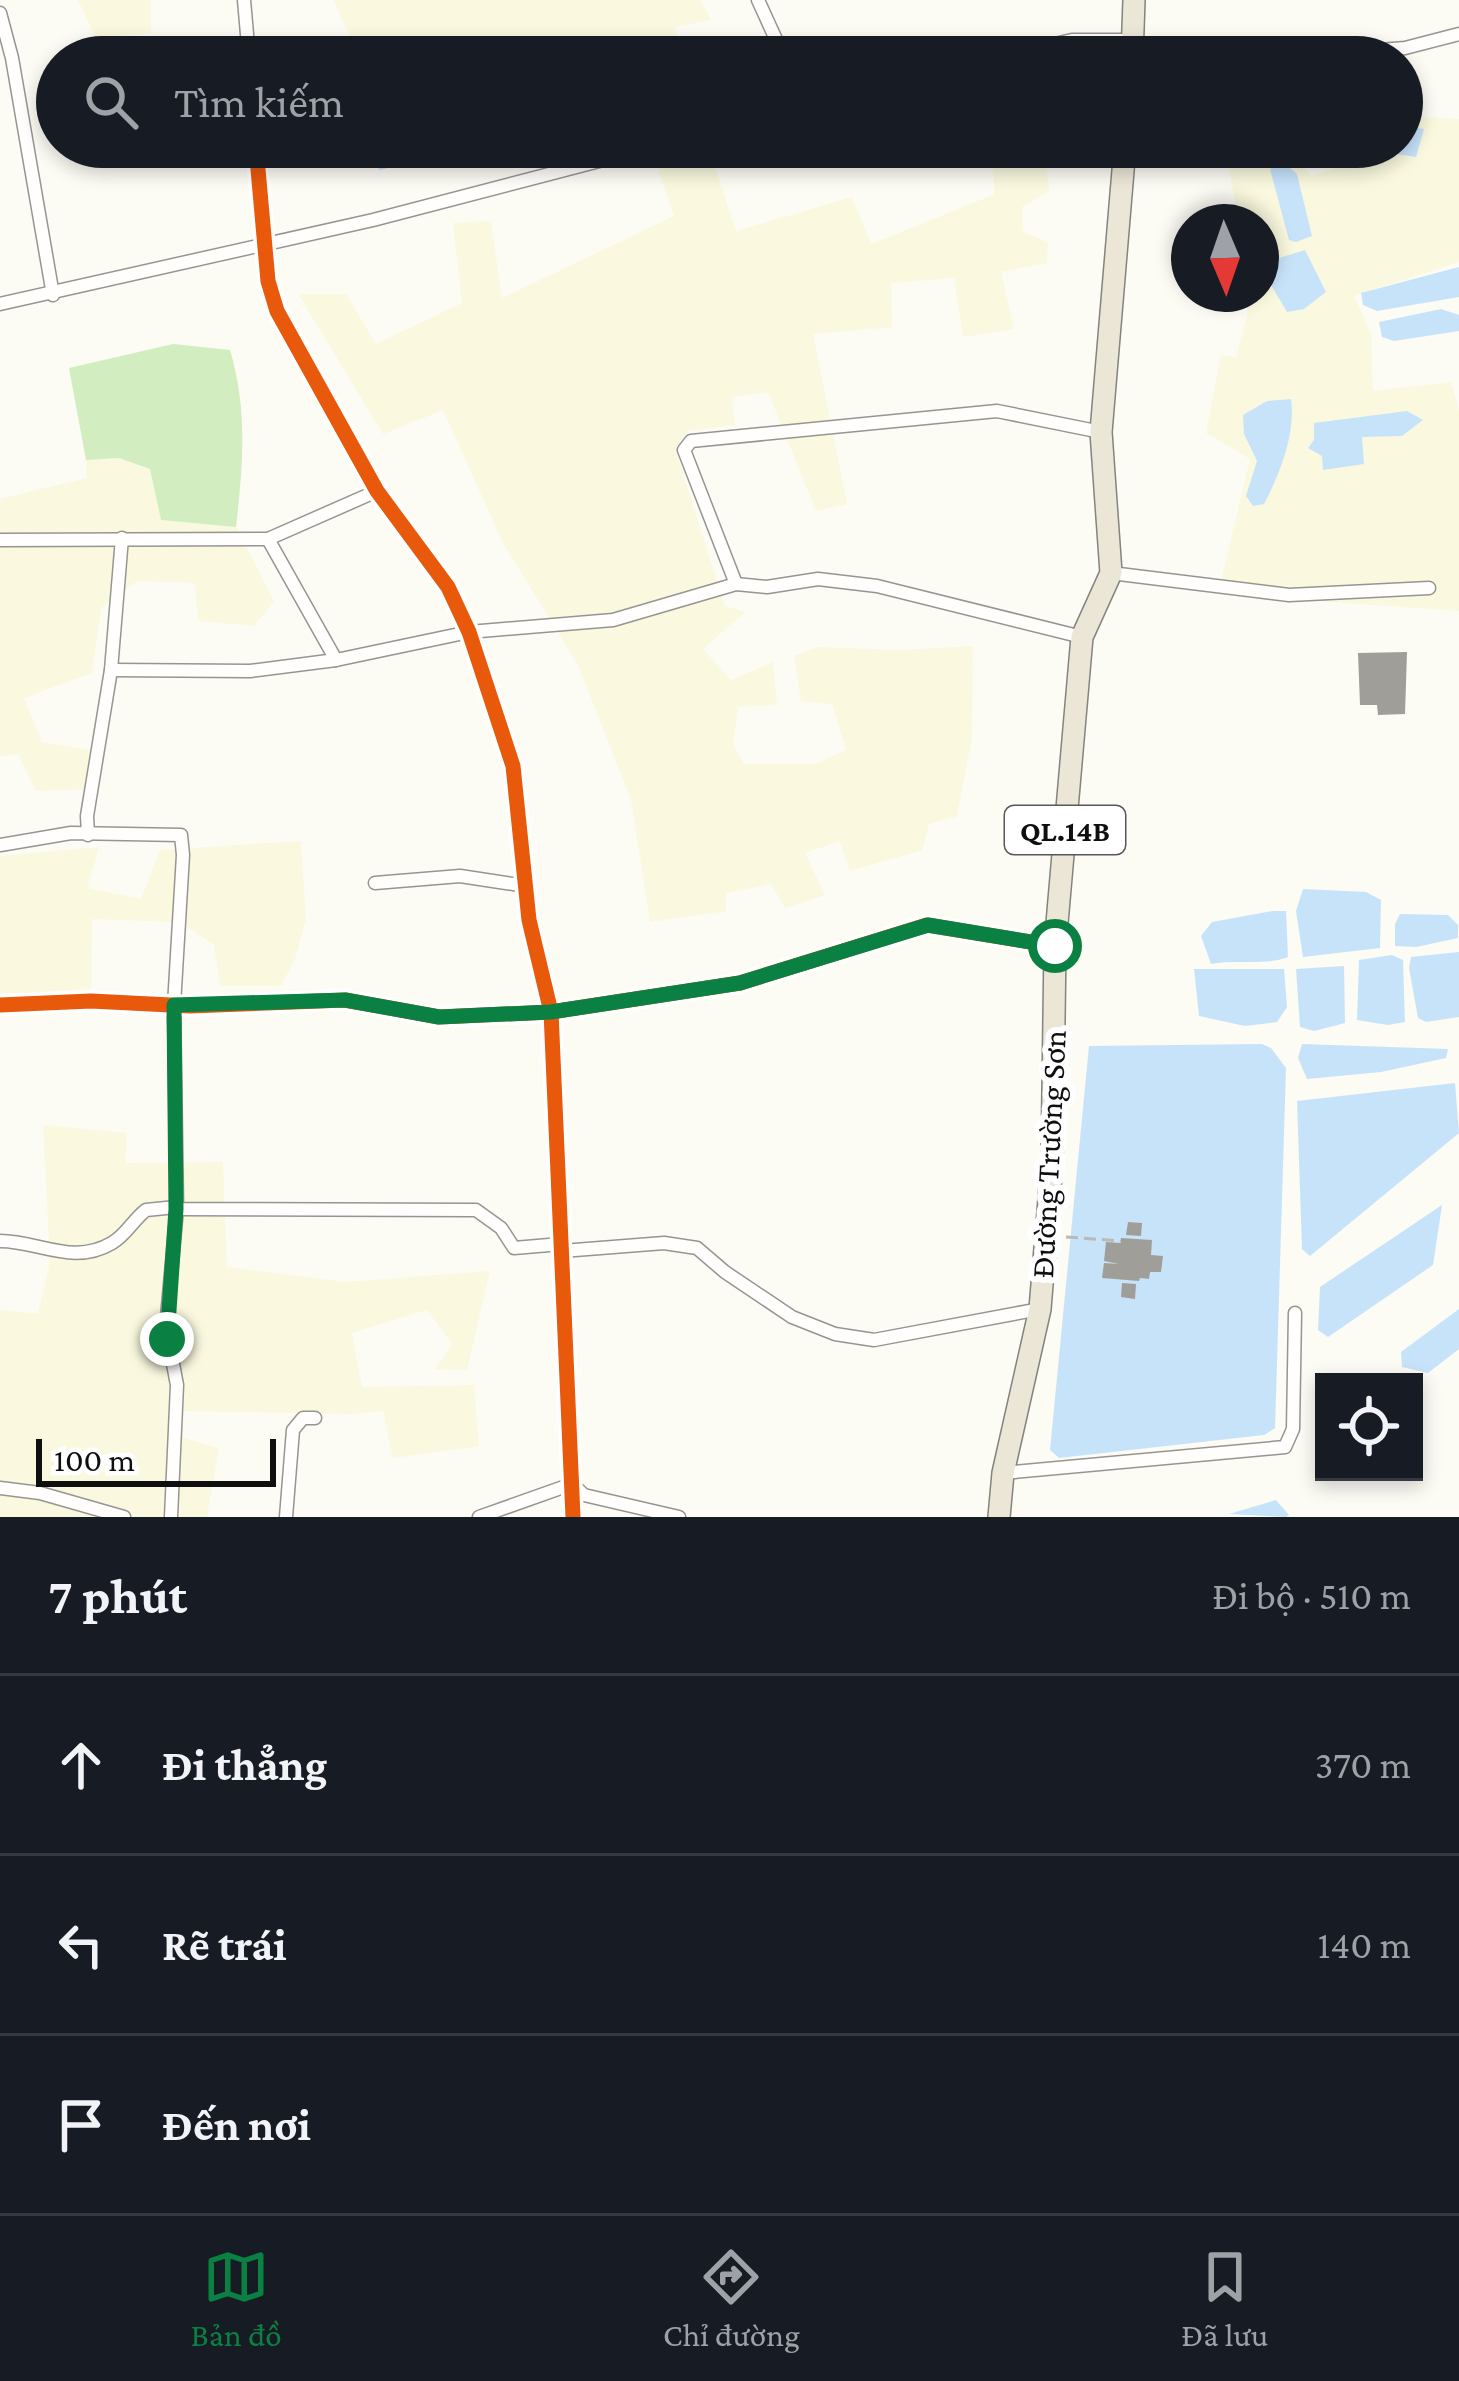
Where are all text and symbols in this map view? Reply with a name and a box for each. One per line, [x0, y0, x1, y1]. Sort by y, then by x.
search box [36, 36, 1423, 168]
icon: search [78, 69, 144, 135]
text: Tìm kiếm [174, 77, 344, 127]
north arrow [1171, 204, 1279, 312]
road number: QL.14B [1005, 806, 1125, 854]
route start [1028, 919, 1082, 973]
street label: Đường Trường Sơn [1023, 1029, 1073, 1279]
route end [140, 1312, 194, 1366]
map controls [1315, 1373, 1423, 1481]
button: locate [1315, 1373, 1423, 1481]
scale bar [36, 1433, 276, 1486]
text: 100 m [54, 1441, 135, 1478]
text: 7 phút [48, 1567, 187, 1624]
text: Đi bộ · 510 m [1212, 1574, 1411, 1617]
icon: ahead [48, 1732, 114, 1798]
text: Đi thẳng [162, 1740, 327, 1790]
text: 370 m [1315, 1743, 1411, 1786]
icon: left [48, 1912, 114, 1978]
text: Rẽ trái [162, 1920, 287, 1970]
text: 140 m [1317, 1923, 1411, 1966]
icon: arrive [48, 2092, 114, 2158]
text: Đến nơi [162, 2100, 311, 2150]
tab: Bản đồ [191, 2244, 282, 2353]
tab: Chỉ đường [663, 2244, 800, 2353]
tab: Đã lưu [1181, 2244, 1268, 2353]

